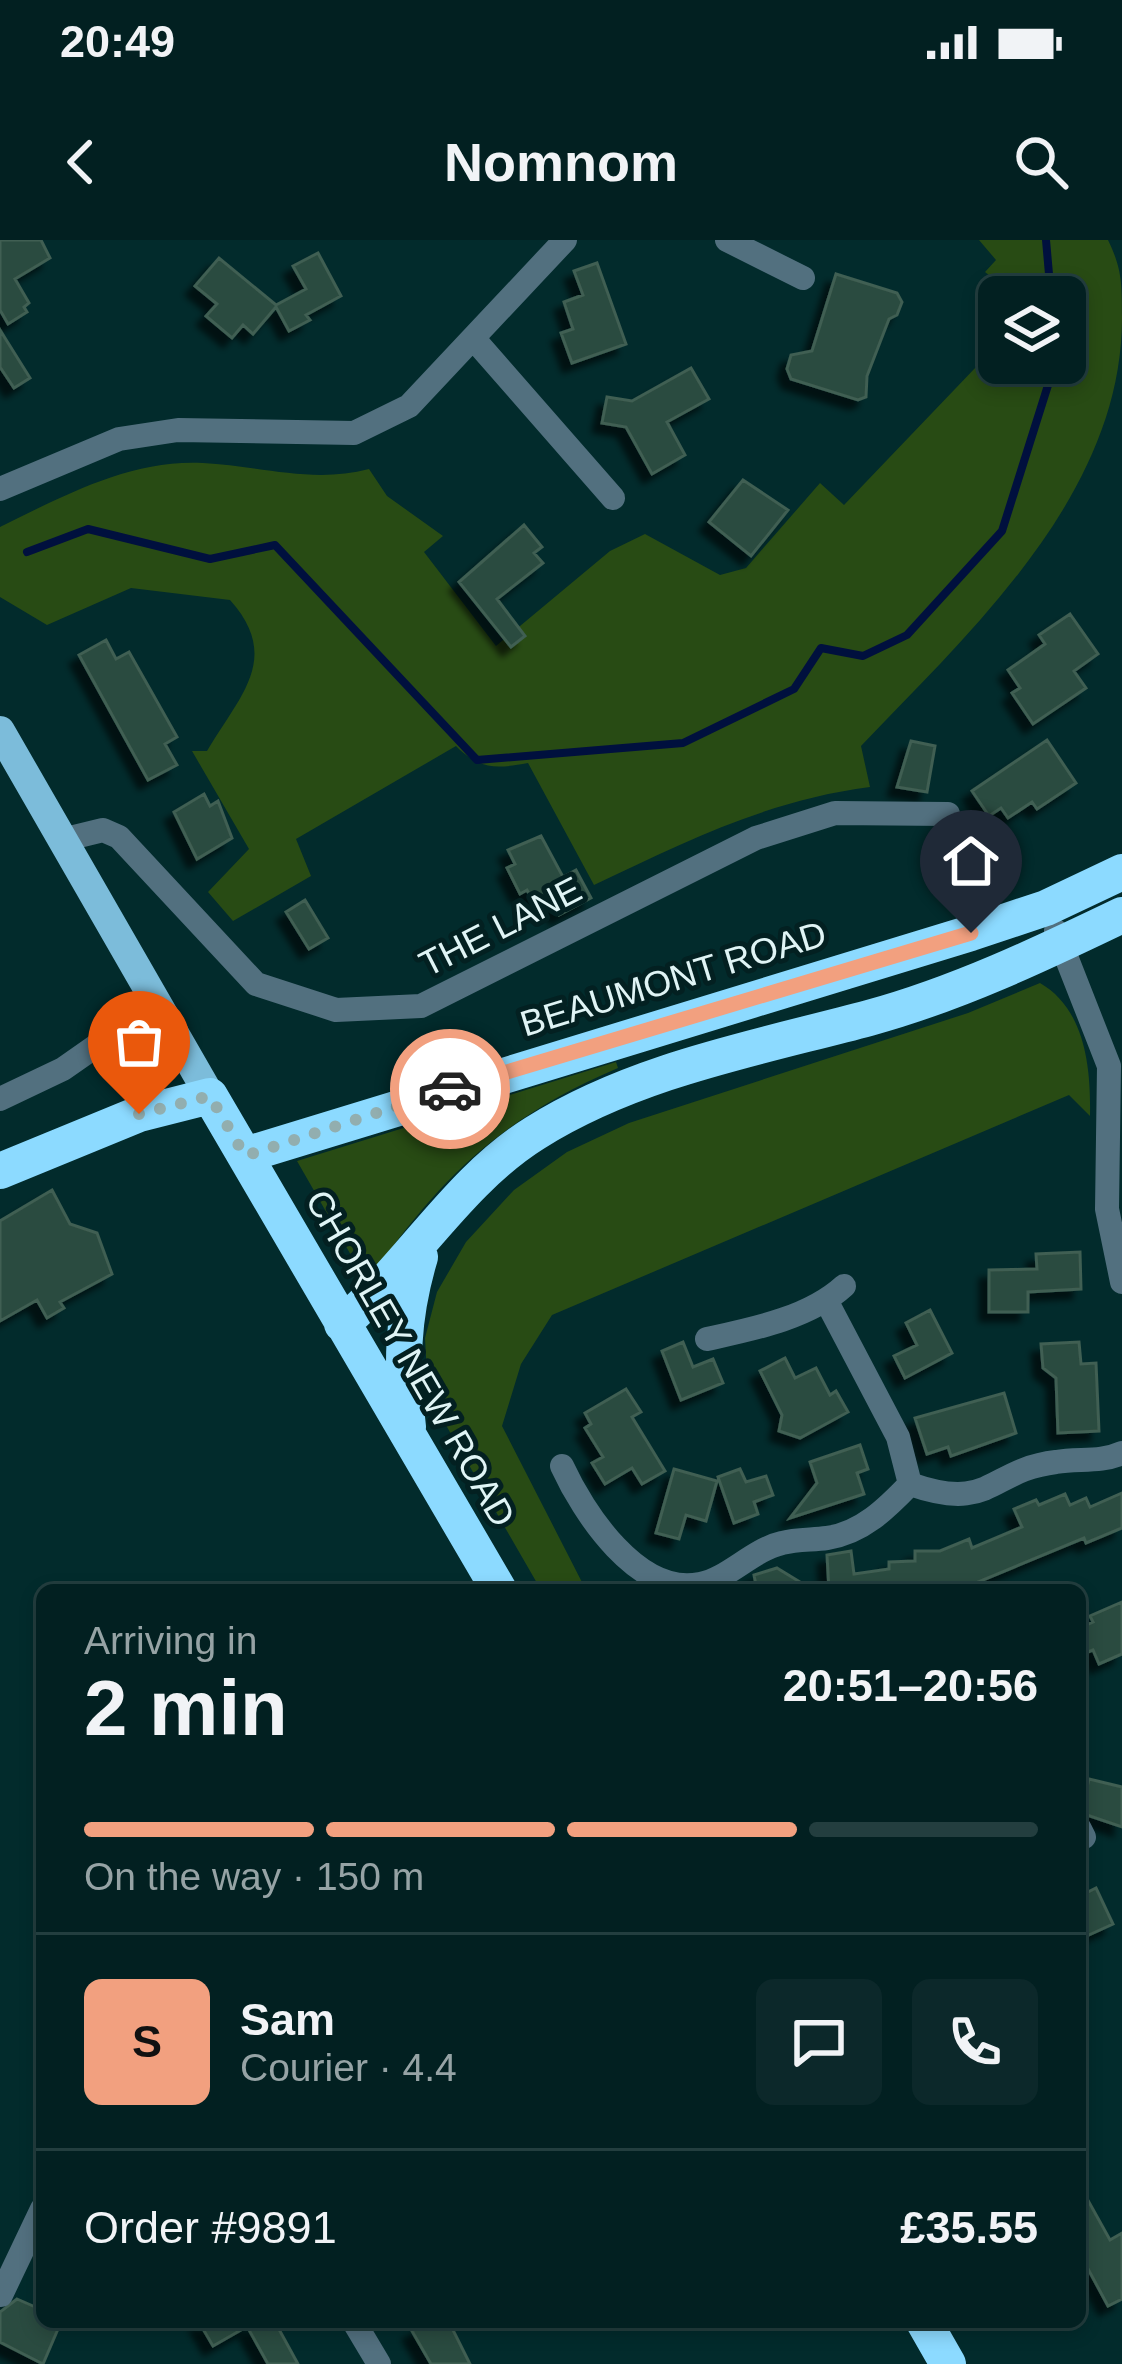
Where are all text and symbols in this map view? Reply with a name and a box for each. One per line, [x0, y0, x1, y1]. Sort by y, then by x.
text: 20:49 [60, 16, 175, 67]
icon: back [48, 129, 114, 195]
icon: search [1008, 129, 1074, 195]
text: Nomnom [444, 132, 678, 192]
map controls [978, 276, 1086, 384]
button: layers [978, 276, 1086, 384]
pin [920, 810, 1022, 933]
icon: home [938, 828, 1004, 894]
street label: THE LANE [412, 868, 588, 985]
street label: BEAUMONT ROAD [515, 912, 831, 1044]
pin [88, 991, 190, 1114]
icon: bag [106, 1009, 172, 1075]
courier [390, 1029, 510, 1149]
icon: car [417, 1056, 483, 1122]
street label: CHORLEY NEW ROAD [297, 1183, 524, 1534]
text: Arriving in [84, 1619, 257, 1662]
text: 20:51–20:56 [783, 1660, 1038, 1711]
text: 2 min [84, 1664, 288, 1752]
text: On the way · 150 m [84, 1855, 424, 1898]
button: chat [756, 1979, 882, 2105]
button: phone [912, 1979, 1038, 2105]
text: Sam [240, 1994, 335, 2045]
text: S [132, 2016, 162, 2067]
text: Courier · 4.4 [240, 2046, 457, 2089]
text: Order #9891 [84, 2202, 337, 2253]
text: £35.55 [900, 2202, 1038, 2253]

